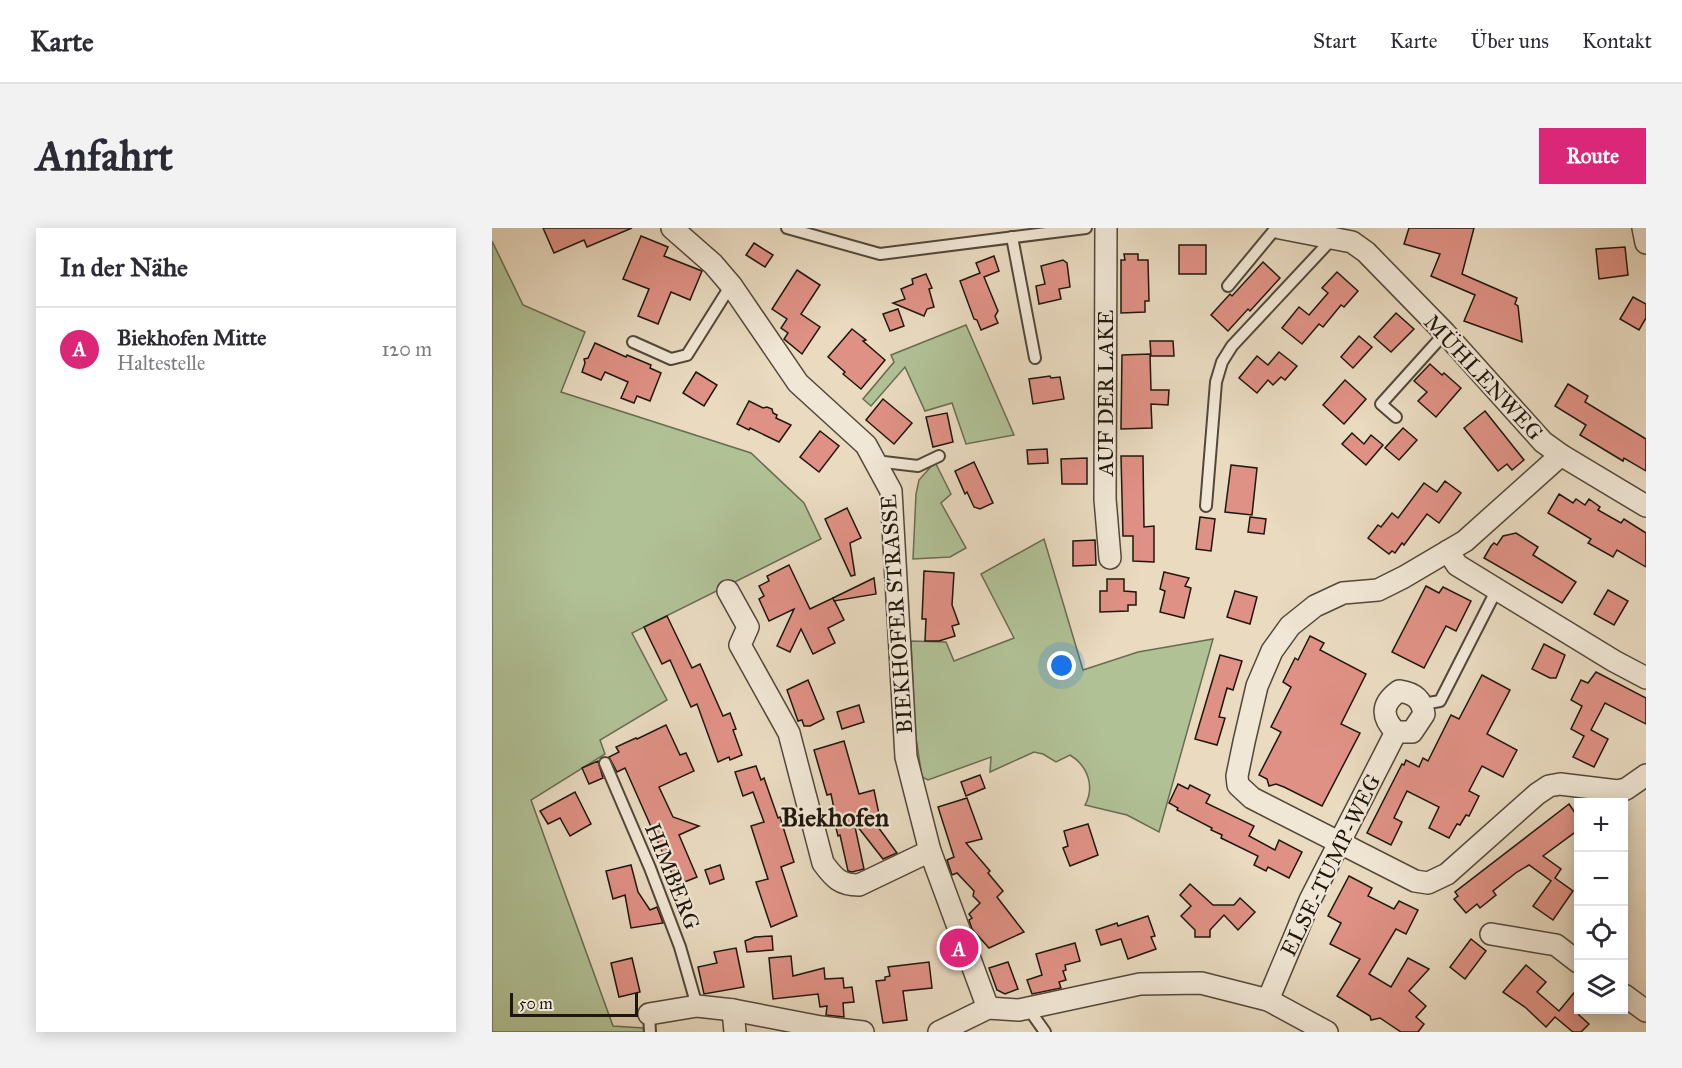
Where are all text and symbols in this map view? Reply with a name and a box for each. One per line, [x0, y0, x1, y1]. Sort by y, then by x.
text: Karte [30, 24, 94, 59]
text: Start [1313, 28, 1357, 54]
text: Karte [1390, 28, 1438, 54]
text: Über uns [1471, 28, 1549, 54]
text: Kontakt [1582, 28, 1652, 54]
button: Route [1539, 128, 1646, 184]
text: Anfahrt [36, 130, 173, 182]
text: In der Nähe [60, 251, 188, 283]
street label: MÜHLENWEG [1418, 309, 1549, 446]
street label: AUF DER LAKE [1092, 310, 1119, 477]
text: Biekhofen Mitte [117, 324, 266, 351]
text: A [73, 337, 86, 361]
text: 120 m [381, 337, 432, 361]
text: Haltestelle [117, 351, 205, 375]
street label: BIEKHOFER STRASSE [875, 493, 918, 735]
your location [1047, 651, 1076, 680]
street label: ELSE-TUMP-WEG [1275, 770, 1386, 961]
map controls [1574, 798, 1628, 1014]
button: + [1574, 798, 1628, 852]
district label: Biekhofen [781, 801, 889, 833]
street label: HIMBERG [639, 819, 706, 933]
button: − [1574, 852, 1628, 906]
button: locate [1574, 906, 1628, 960]
pin: A [940, 926, 978, 970]
button: layers [1574, 960, 1628, 1014]
scale bar [510, 990, 638, 1018]
text: 50 m [519, 994, 553, 1013]

